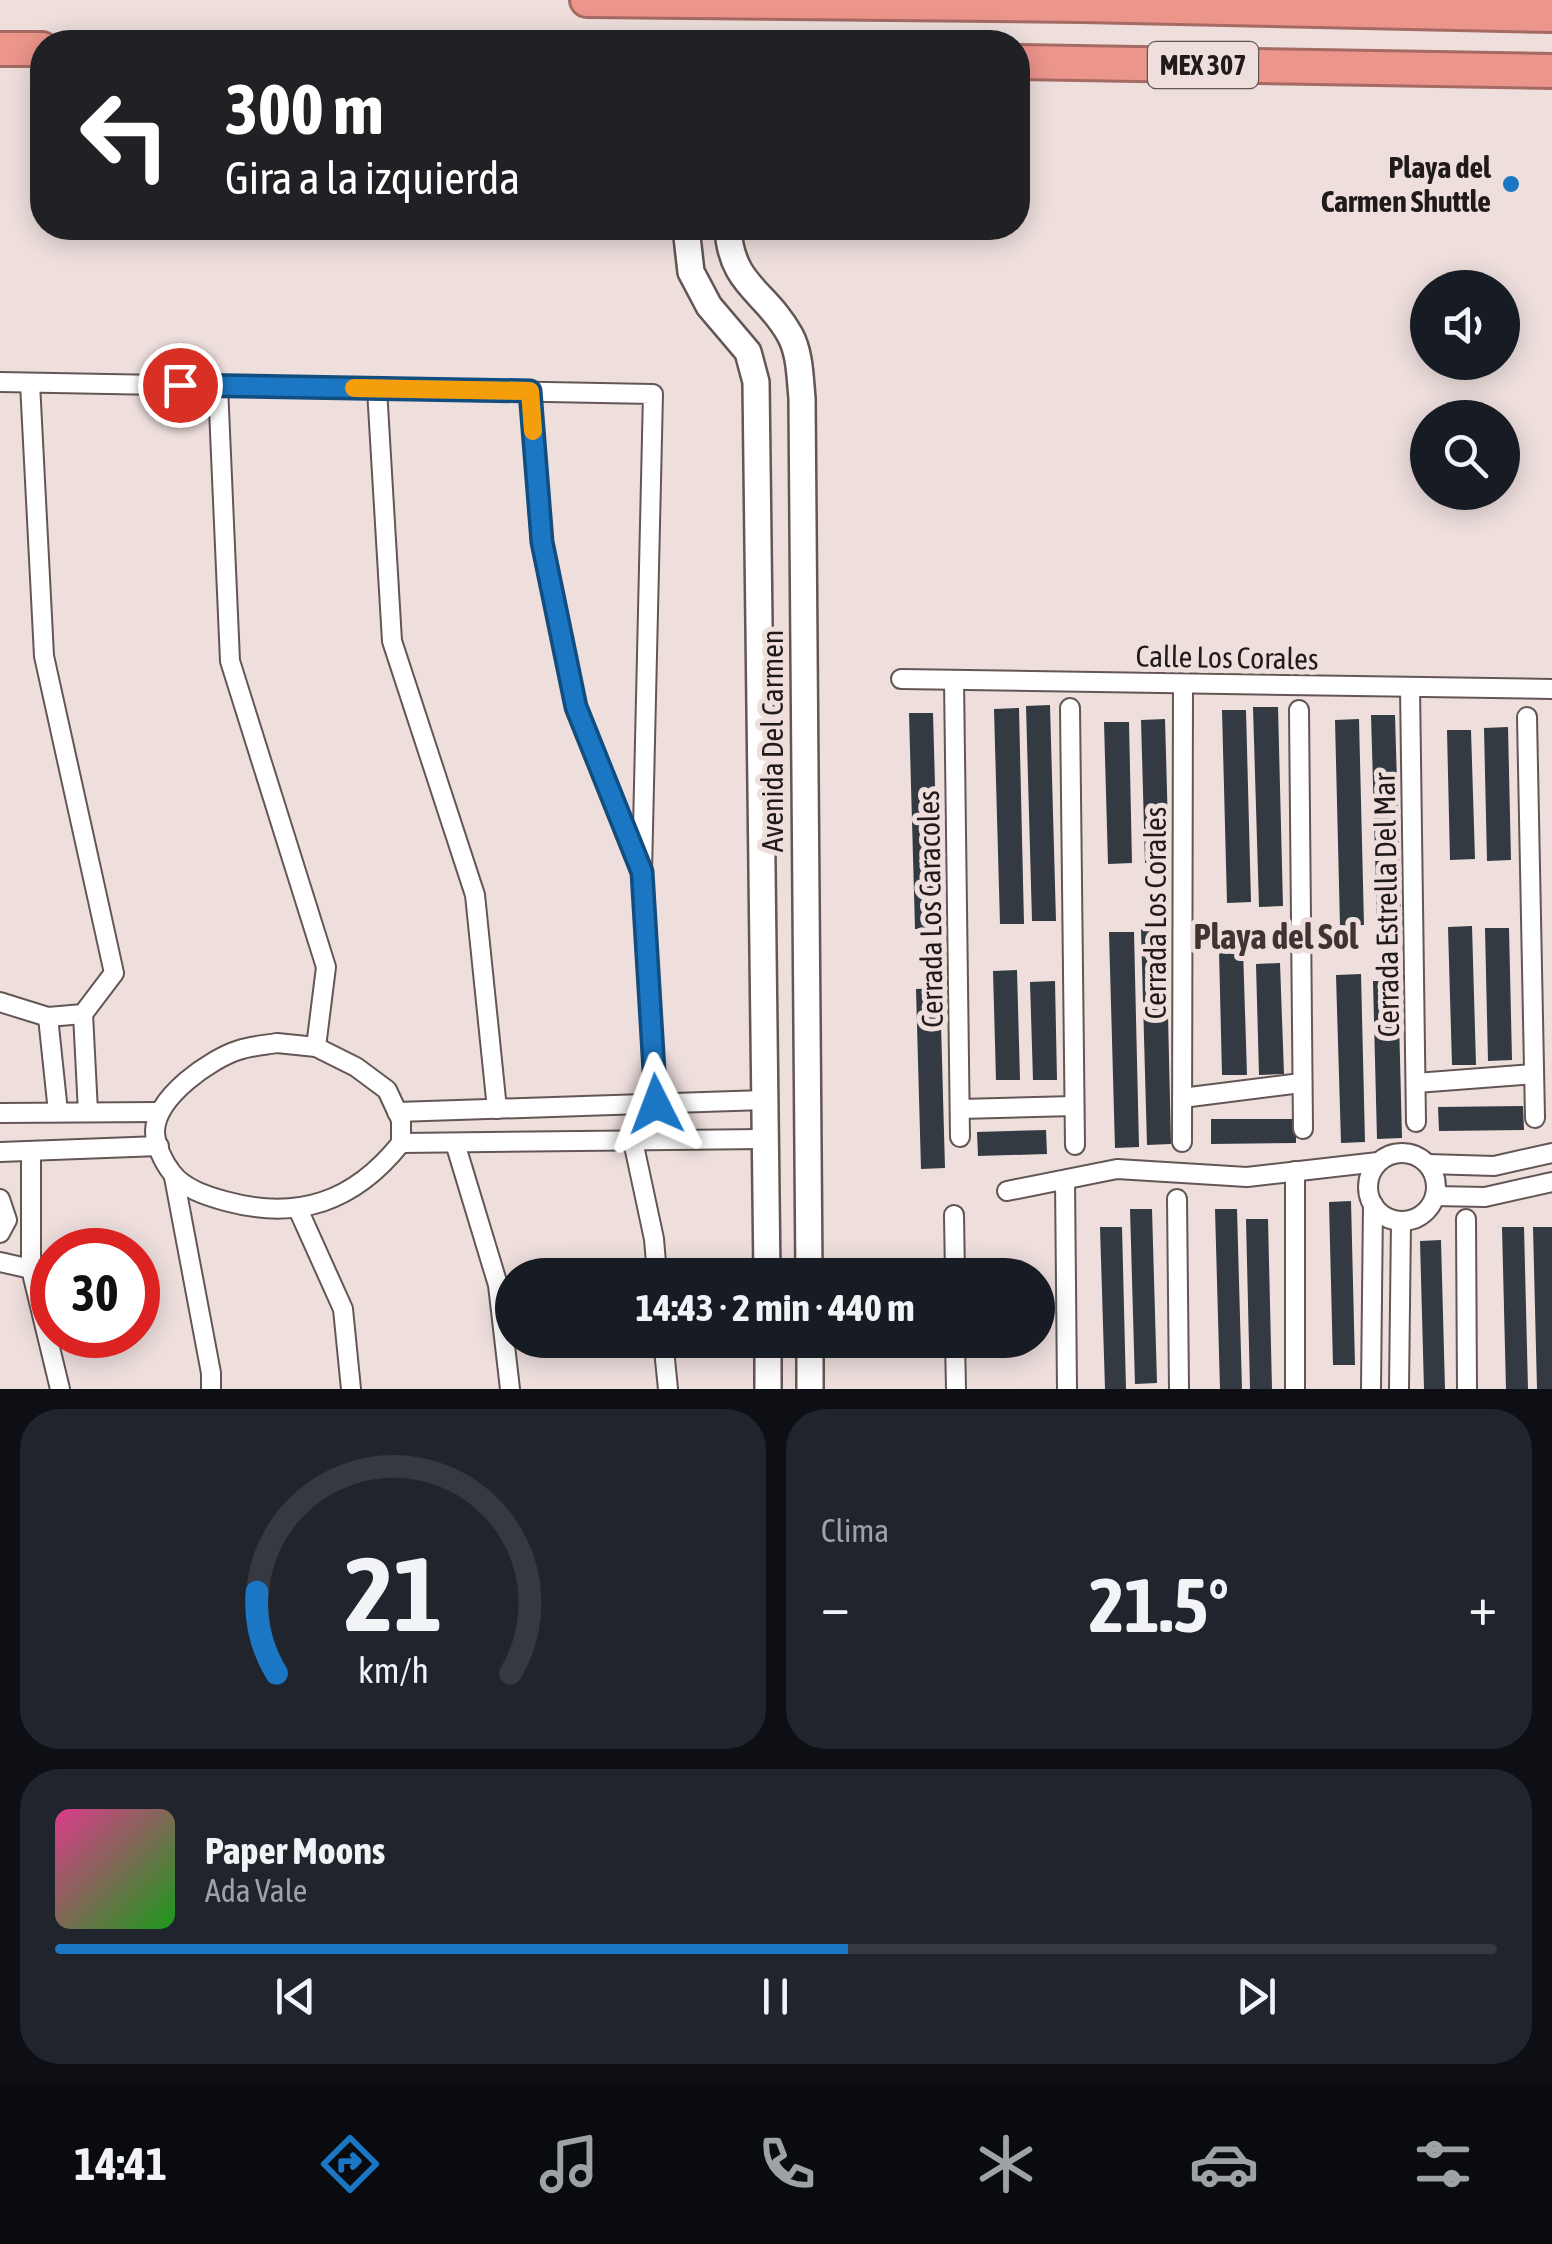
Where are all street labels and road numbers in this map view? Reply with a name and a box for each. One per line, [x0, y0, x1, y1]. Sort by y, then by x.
road number: MEX 307 [1148, 42, 1258, 88]
street label: Avenida Del Carmen [755, 630, 789, 852]
street label: Calle Los Corales [1135, 638, 1319, 676]
street label: Cerrada Estrella Del Mar [1367, 771, 1405, 1037]
street label: Cerrada Los Caracoles [911, 790, 949, 1028]
street label: Cerrada Los Corales [1138, 807, 1172, 1019]

